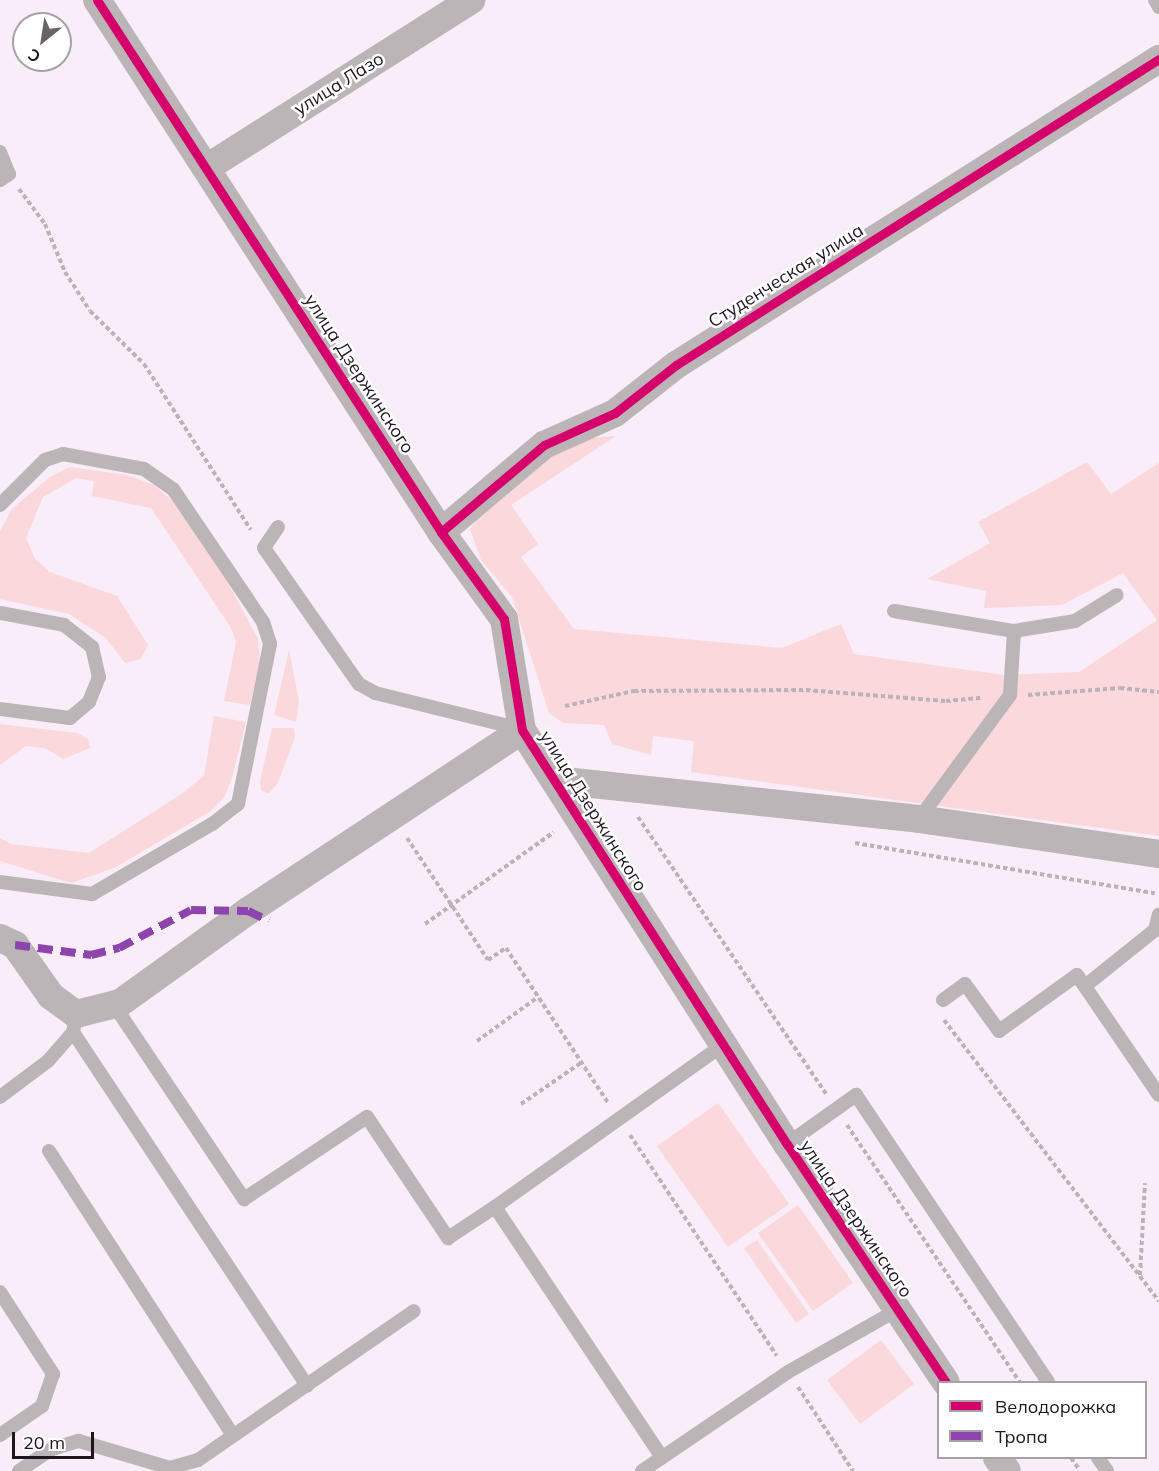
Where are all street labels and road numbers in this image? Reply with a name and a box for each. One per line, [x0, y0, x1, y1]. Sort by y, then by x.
street label: улица Лазо [290, 48, 388, 120]
street label: Студенческая улица [705, 220, 867, 332]
street label: улица Дзержинского [299, 290, 419, 458]
street label: улица Дзержинского [535, 727, 651, 895]
street label: улица Дзержинского [795, 1136, 917, 1302]

